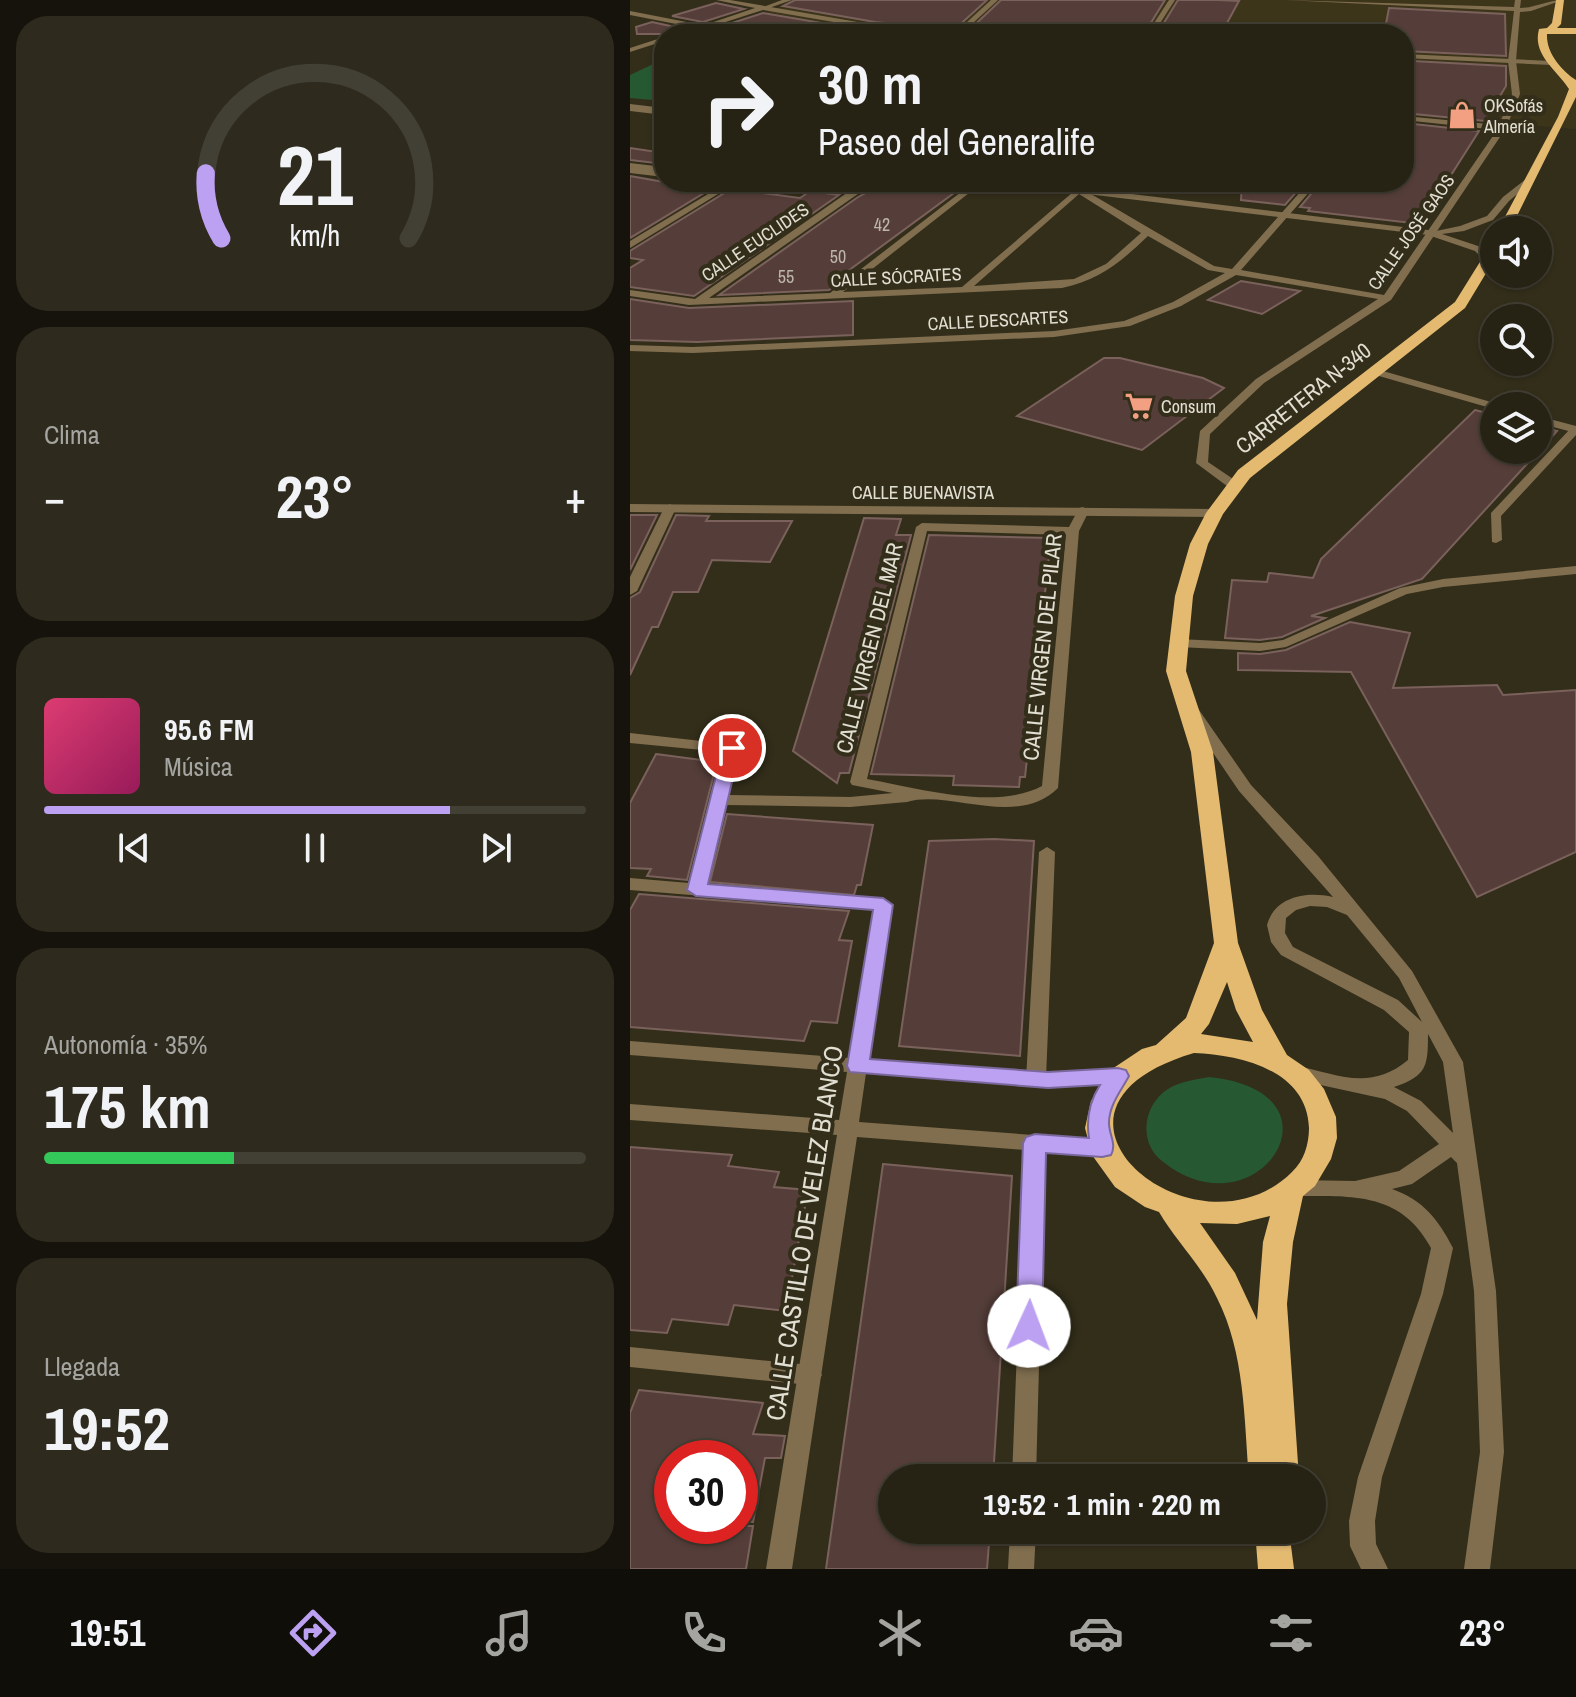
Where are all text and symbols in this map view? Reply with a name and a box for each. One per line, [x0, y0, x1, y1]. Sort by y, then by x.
text: 30 m [818, 46, 923, 121]
icon: right [686, 56, 790, 160]
place label: OKSofás Almería [1483, 93, 1543, 139]
shop icon: OKSofás Almería [1447, 100, 1477, 130]
text: Paseo del Generalife [818, 118, 1095, 166]
text: 21 [277, 119, 353, 231]
street label: CALLE JOSÉ GAOS [1362, 169, 1460, 295]
street label: CALLE EUCLIDES [696, 197, 814, 287]
house number: 42 [874, 212, 890, 237]
text: km/h [290, 216, 340, 255]
map controls [1480, 216, 1552, 464]
button: sound [1480, 216, 1552, 288]
house number: 50 [830, 244, 846, 269]
street label: CALLE SÓCRATES [830, 261, 962, 293]
house number: 55 [778, 264, 794, 289]
street label: CALLE DESCARTES [927, 304, 1069, 336]
button: search [1480, 304, 1552, 376]
street label: CARRETERA N-340 [1229, 336, 1377, 460]
supermarket icon: Consum [1124, 391, 1154, 421]
button: layers [1480, 392, 1552, 464]
place label: Consum [1161, 394, 1216, 419]
text: Clima [44, 417, 100, 452]
text: 23° [276, 456, 354, 537]
text: − [44, 467, 65, 527]
text: + [565, 467, 586, 527]
street label: CALLE BUENAVISTA [852, 480, 994, 505]
street label: CALLE VIRGEN DEL PILAR [1015, 532, 1069, 762]
street label: CALLE VIRGEN DEL MAR [828, 540, 910, 756]
text: 95.6 FM [164, 709, 254, 749]
pin [698, 714, 766, 782]
icon: arrive [710, 726, 754, 770]
text: Música [164, 749, 233, 784]
icon: previous [112, 826, 156, 870]
icon: pause [293, 826, 337, 870]
icon: next [474, 826, 518, 870]
text: Autonomía · 35% [44, 1027, 208, 1062]
street label: CALLE CASTILLO DE VELEZ BLANCO [757, 1043, 851, 1423]
text: 175 km [44, 1066, 211, 1147]
position arrow [987, 1284, 1071, 1368]
text: Llegada [44, 1349, 120, 1384]
text: 19:52 [44, 1388, 170, 1469]
speed limit sign: 30 [654, 1440, 758, 1544]
text: 19:52 · 1 min · 220 m [983, 1484, 1221, 1524]
icon: directions [285, 1605, 341, 1661]
icon: music [481, 1605, 537, 1661]
icon: phone [676, 1605, 732, 1661]
icon: climate [872, 1605, 928, 1661]
icon: car [1068, 1605, 1124, 1661]
icon: filters [1263, 1605, 1319, 1661]
text: 19:51 [70, 1609, 145, 1657]
text: 23° [1459, 1609, 1506, 1657]

